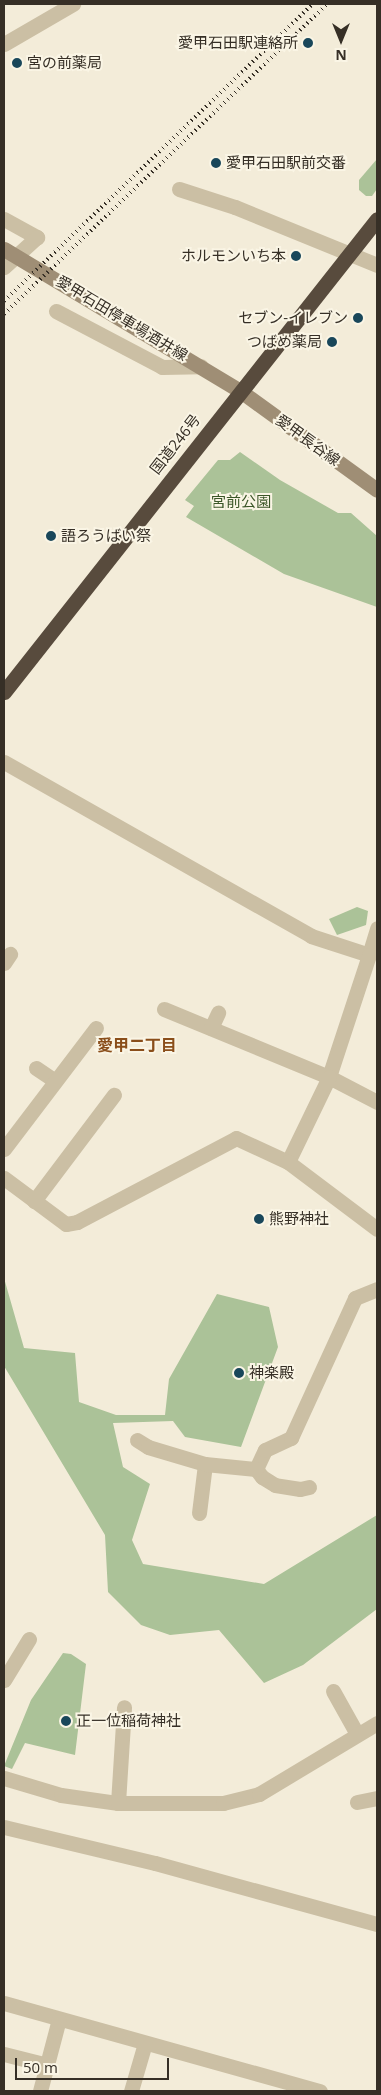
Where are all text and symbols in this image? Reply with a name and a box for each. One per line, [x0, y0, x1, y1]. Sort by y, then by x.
north arrow [316, 15, 366, 65]
place label: 愛甲石田駅連絡所 [178, 34, 298, 52]
marker: 愛甲石田駅連絡所 [302, 37, 314, 49]
text: N [335, 46, 347, 65]
place label: 宮の前薬局 [27, 54, 102, 72]
marker: 宮の前薬局 [11, 57, 23, 69]
place label: 愛甲石田駅前交番 [226, 154, 346, 172]
marker: 愛甲石田駅前交番 [210, 157, 222, 169]
place label: ホルモンいち本 [181, 247, 286, 265]
marker: ホルモンいち本 [290, 250, 302, 262]
street label: 愛甲石田停車場酒井線 [53, 272, 191, 364]
place label: セブン-イレブン [238, 309, 348, 327]
marker: セブン-イレブン [352, 312, 364, 324]
place label: つばめ薬局 [247, 333, 322, 351]
marker: つばめ薬局 [326, 336, 338, 348]
street label: 国道246号 [146, 411, 204, 477]
street label: 愛甲長谷線 [272, 411, 344, 469]
park label: 宮前公園 [211, 493, 271, 511]
place label: 語ろうばい祭 [61, 527, 151, 545]
marker: 語ろうばい祭 [45, 530, 57, 542]
district label: 愛甲二丁目 [97, 1035, 177, 1055]
place label: 熊野神社 [269, 1210, 329, 1228]
marker: 熊野神社 [253, 1213, 265, 1225]
place label: 神楽殿 [249, 1364, 294, 1382]
marker: 神楽殿 [233, 1367, 245, 1379]
place label: 正一位稲荷神社 [76, 1712, 181, 1730]
marker: 正一位稲荷神社 [60, 1715, 72, 1727]
scale bar [18, 2048, 171, 2080]
text: 50 m [23, 2057, 58, 2077]

